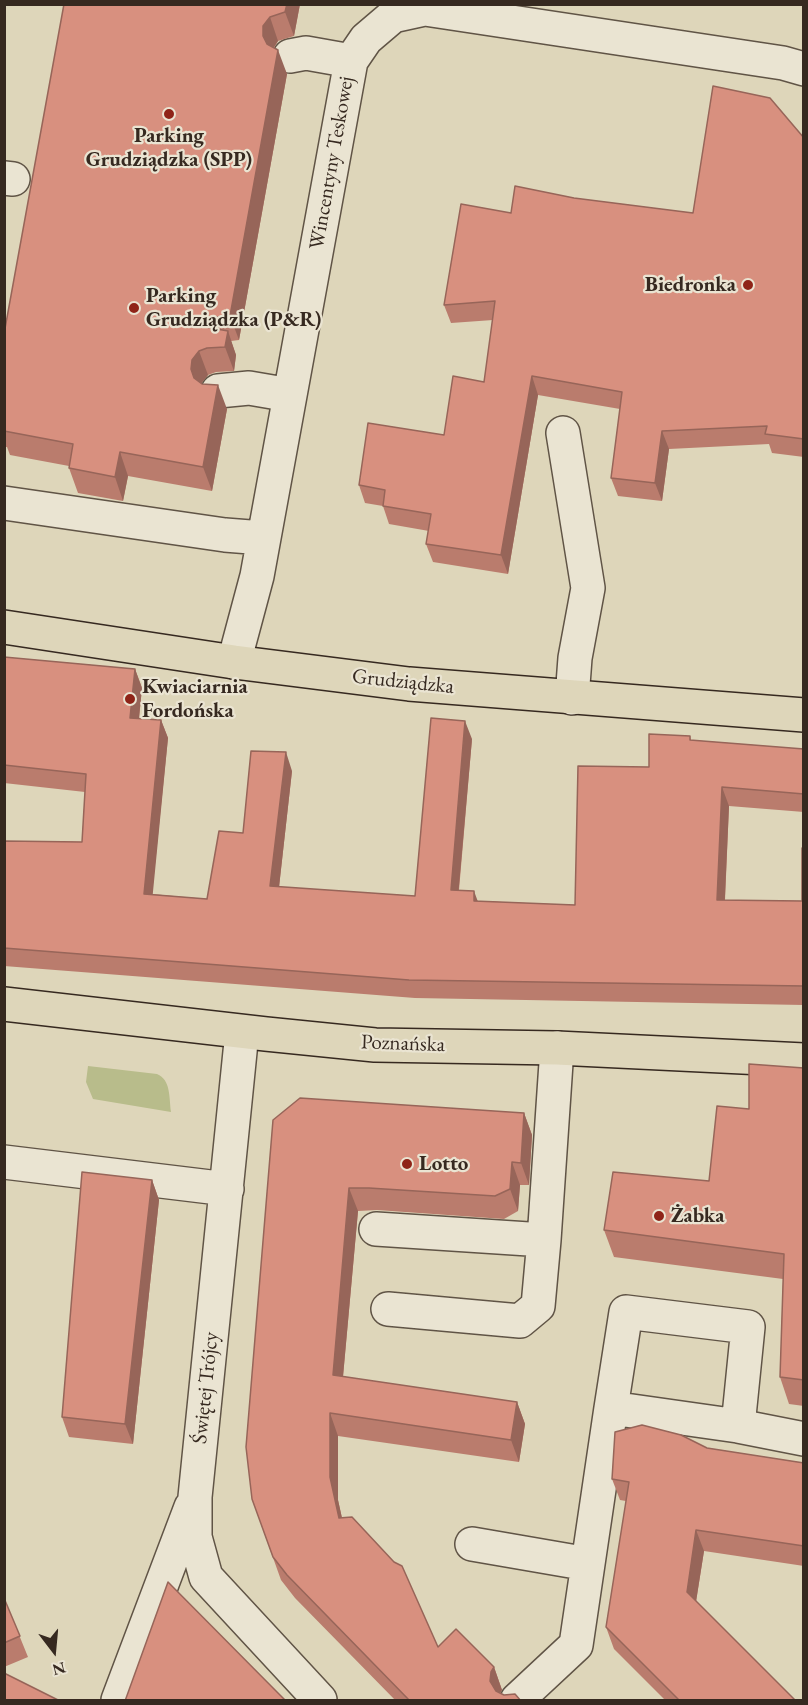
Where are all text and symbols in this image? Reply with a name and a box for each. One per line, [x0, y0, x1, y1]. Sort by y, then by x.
street label: Wincentyny Teskowej [304, 74, 360, 252]
marker: Parking Grudziądzka (SPP) [162, 107, 176, 121]
place label: Parking Grudziądzka (SPP) [86, 123, 252, 173]
place label: Biedronka [645, 272, 736, 298]
marker: Biedronka [741, 278, 755, 292]
place label: Parking Grudziądzka (P&R) [146, 283, 321, 333]
marker: Parking Grudziądzka (P&R) [127, 301, 141, 315]
street label: Grudziądzka [351, 664, 455, 700]
place label: Kwiaciarnia Fordońska [142, 674, 248, 724]
marker: Kwiaciarnia Fordońska [123, 692, 137, 706]
street label: Poznańska [361, 1030, 445, 1058]
place label: Lotto [419, 1151, 468, 1177]
marker: Lotto [400, 1157, 414, 1171]
place label: Żabka [671, 1203, 724, 1229]
marker: Żabka [652, 1209, 666, 1223]
street label: Świętej Trójcy [188, 1331, 224, 1445]
north arrow [24, 1621, 84, 1681]
text: N [50, 1657, 68, 1681]

